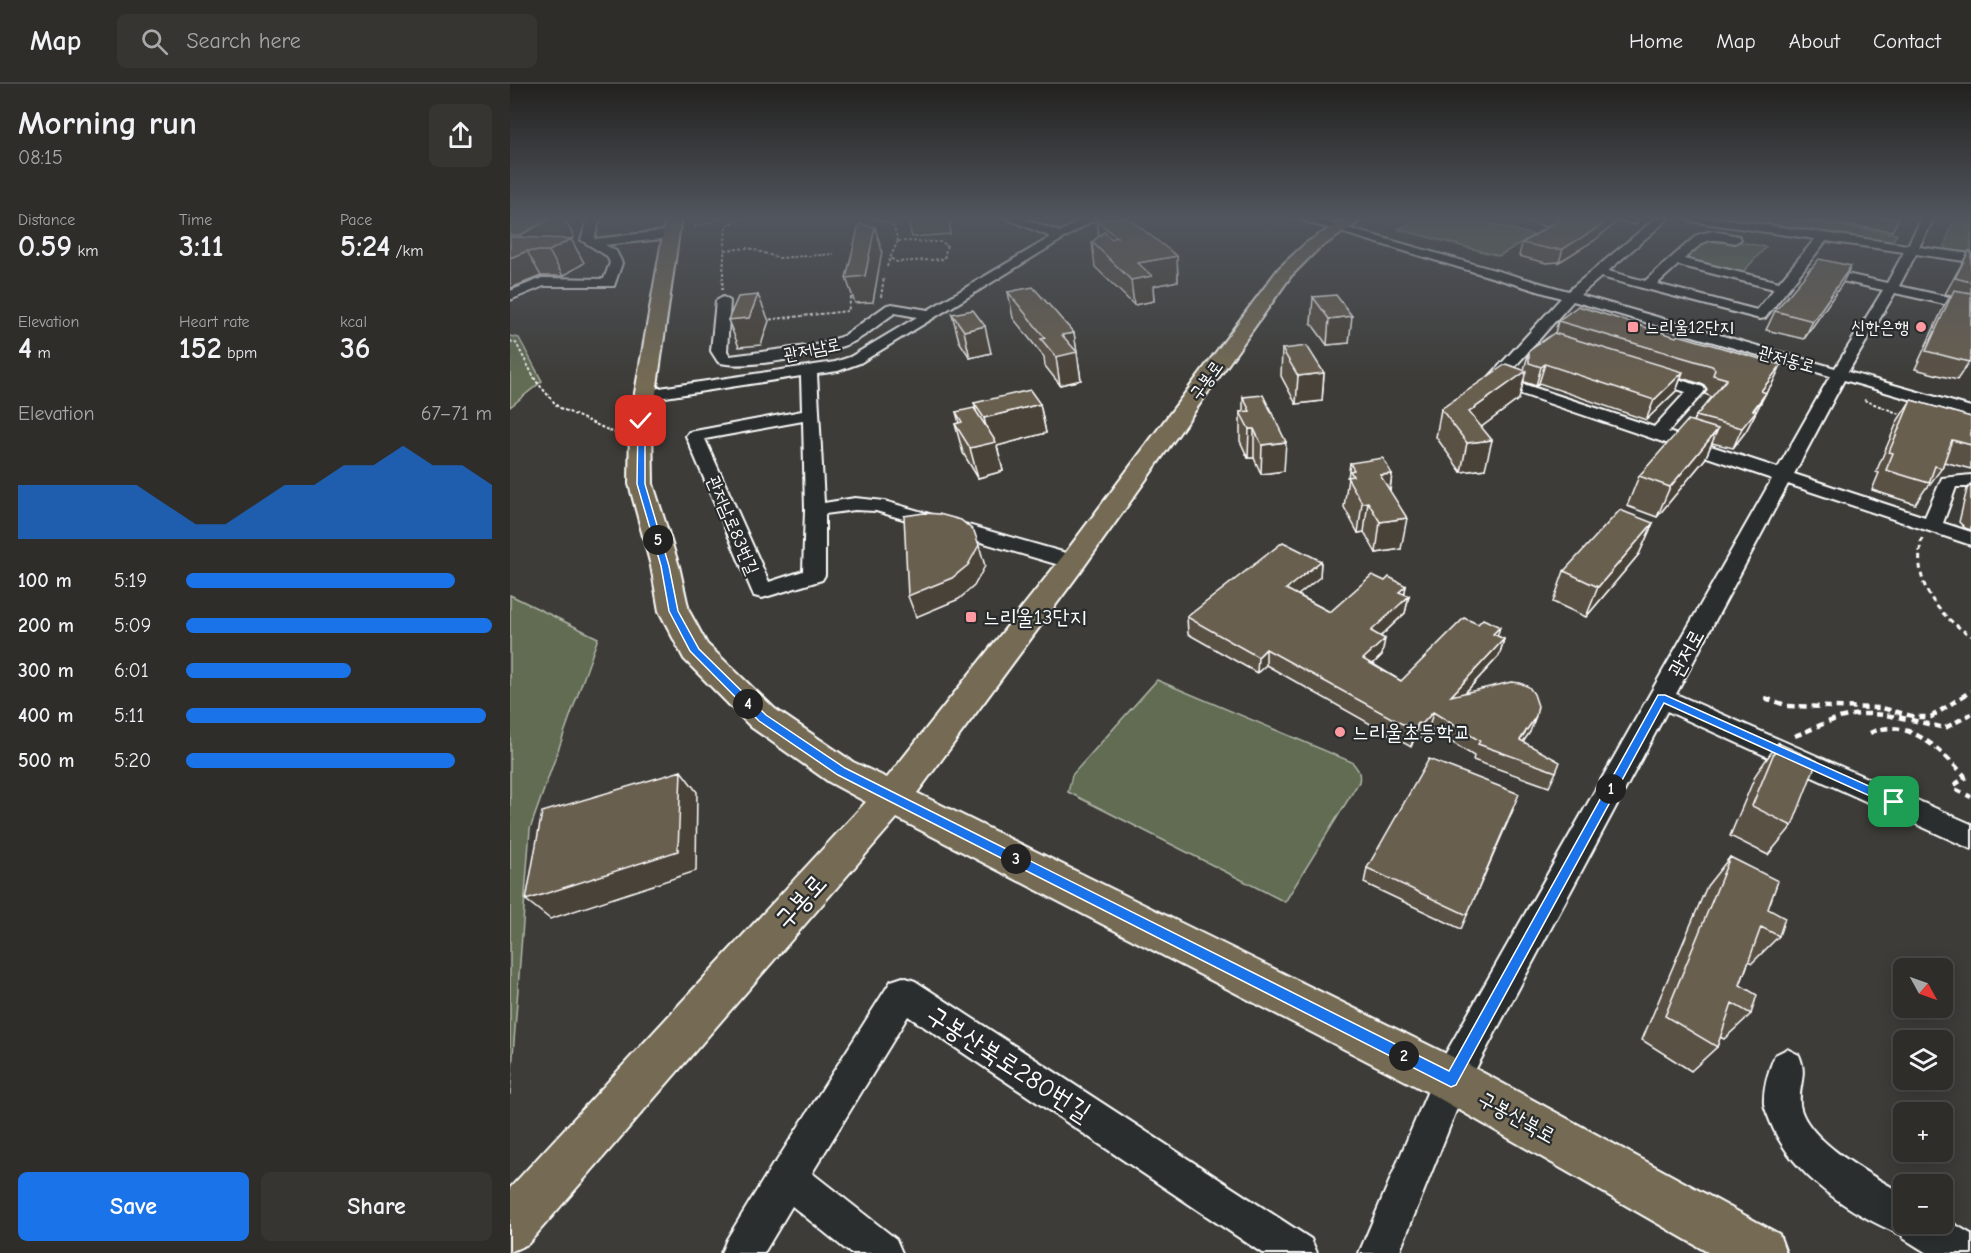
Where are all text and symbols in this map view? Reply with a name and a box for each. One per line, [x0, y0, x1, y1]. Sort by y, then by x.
search box [117, 14, 537, 68]
text: Map [30, 25, 81, 57]
icon: search [138, 25, 171, 58]
text: Search here [186, 28, 301, 54]
text: Home [1629, 29, 1683, 53]
text: Map [1716, 29, 1756, 53]
text: About [1789, 29, 1840, 53]
text: Contact [1873, 29, 1941, 53]
text: Morning run [18, 104, 197, 142]
button: share [429, 104, 492, 167]
text: 08:15 [18, 146, 63, 169]
text: Distance [18, 211, 75, 229]
text: Time [179, 211, 212, 229]
text: Pace [340, 211, 372, 229]
text: 0.59 [18, 229, 72, 264]
text: 3:11 [179, 229, 224, 264]
text: 5:24 [340, 229, 390, 264]
text: km [72, 242, 99, 260]
text: /km [390, 242, 424, 260]
text: Elevation [18, 313, 79, 331]
text: Heart rate [179, 313, 250, 331]
text: kcal [340, 313, 367, 331]
place label: 느리울12단지 [1645, 317, 1734, 338]
place label: 신한은행 [1851, 317, 1909, 338]
marker: 느리울12단지 [1626, 320, 1640, 334]
marker: 신한은행 [1914, 320, 1928, 334]
text: 4 [18, 331, 32, 366]
text: 152 [179, 331, 222, 366]
text: 36 [340, 331, 370, 366]
street label: 관저남로 [782, 334, 843, 365]
street label: 관저동로 [1756, 341, 1818, 378]
text: m [32, 344, 51, 362]
text: bpm [222, 344, 257, 362]
street label: 구봉로 [1185, 357, 1228, 404]
pin [615, 395, 666, 446]
text: Elevation [18, 402, 95, 425]
text: 67–71 m [421, 402, 492, 425]
icon: check [624, 404, 657, 437]
street label: 관저남로83번길 [702, 473, 763, 578]
pin: 5 [643, 525, 673, 555]
text: 5 [654, 531, 662, 549]
text: 100 m [18, 569, 72, 592]
text: 5:19 [114, 569, 147, 592]
place label: 느리울13단지 [983, 605, 1086, 629]
marker: 느리울13단지 [964, 610, 978, 624]
text: 200 m [18, 614, 74, 637]
text: 5:09 [114, 614, 151, 637]
street label: 관저로 [1663, 625, 1709, 681]
text: 300 m [18, 659, 74, 682]
text: 6:01 [114, 659, 149, 682]
pin: 4 [733, 689, 763, 719]
text: 4 [744, 695, 752, 713]
text: 400 m [18, 704, 73, 727]
text: 5:11 [114, 704, 144, 727]
place label: 느리울초등학교 [1352, 720, 1470, 744]
marker: 느리울초등학교 [1333, 725, 1347, 739]
text: 500 m [18, 749, 75, 772]
text: 5:20 [114, 749, 151, 772]
pin: 1 [1596, 774, 1626, 804]
pin [1868, 776, 1919, 827]
text: 1 [1608, 780, 1614, 798]
icon: arrive [1877, 785, 1910, 818]
pin: 3 [1001, 844, 1031, 874]
text: 3 [1012, 850, 1020, 868]
street label: 구봉로 [769, 868, 833, 935]
north arrow [1893, 958, 1953, 1018]
map controls [1893, 958, 1953, 1234]
street label: 구봉산북로280번길 [921, 1000, 1096, 1128]
button: layers [1893, 1030, 1953, 1090]
pin: 2 [1389, 1041, 1419, 1071]
text: 2 [1400, 1047, 1408, 1065]
street label: 구봉산북로 [1474, 1086, 1560, 1148]
button: + [1893, 1102, 1953, 1162]
button: Save [18, 1172, 249, 1241]
button: Share [261, 1172, 492, 1241]
button: − [1893, 1174, 1953, 1234]

